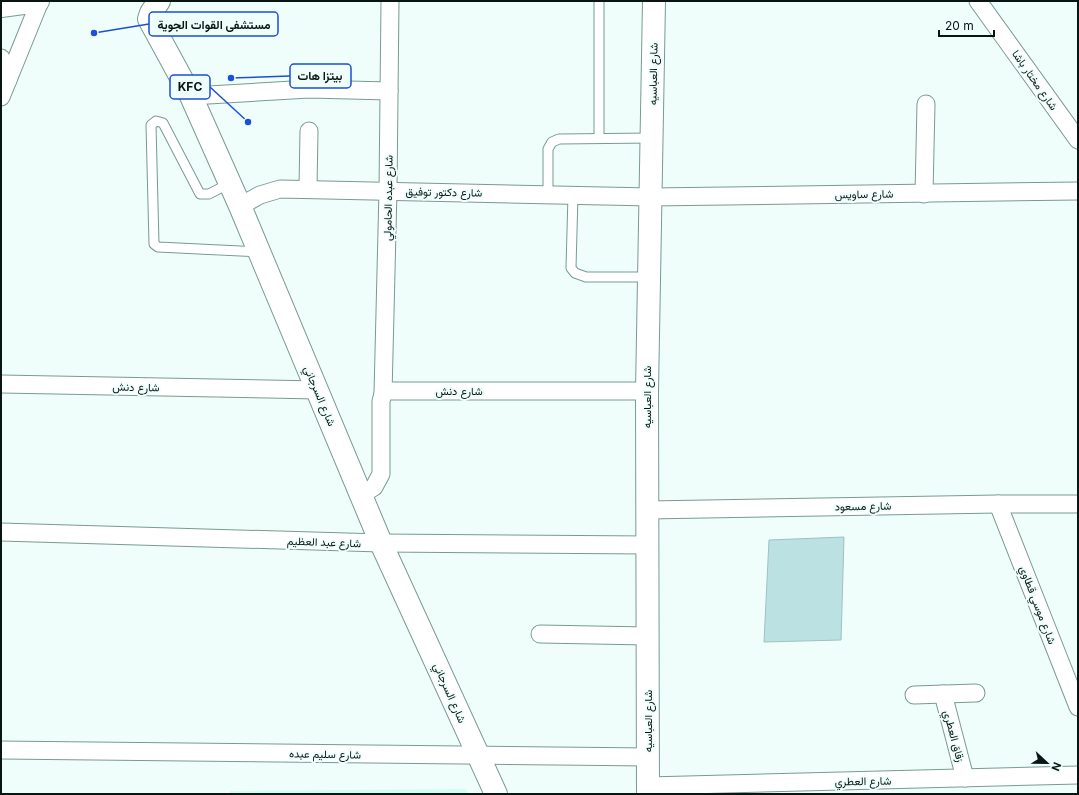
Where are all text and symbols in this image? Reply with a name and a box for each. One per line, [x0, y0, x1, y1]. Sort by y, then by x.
callout: مستشفى القوات الجوية [149, 12, 278, 36]
scale bar [939, 12, 994, 38]
text: مستشفى القوات الجوية [157, 17, 271, 33]
text: 20 m [945, 18, 974, 33]
street label: شارع العباسيه [645, 42, 662, 105]
street label: شارع مختار باشا [1008, 47, 1061, 114]
callout: بيتزا هات [290, 64, 351, 88]
text: بيتزا هات [298, 68, 343, 84]
callout: KFC [170, 75, 210, 99]
text: KFC [178, 79, 202, 94]
street label: شارع عبده الحامولي [380, 155, 399, 241]
street label: شارع دكتور توفيق [406, 184, 483, 201]
street label: شارع ساويس [835, 186, 894, 203]
street label: شارع السرجاني [298, 364, 339, 430]
street label: شارع العباسيه [640, 366, 655, 428]
street label: شارع دنش [112, 380, 160, 395]
street label: شارع دنش [435, 384, 483, 399]
street label: شارع مسعود [834, 498, 892, 514]
street label: شارع عبد العظيم [287, 534, 362, 551]
street label: شارع موسي قطاوي [1014, 564, 1059, 648]
street label: شارع السرجاني [428, 661, 470, 727]
street label: شارع العباسيه [641, 690, 656, 752]
street label: زقاق العطري [937, 709, 968, 764]
north arrow [1027, 743, 1067, 783]
street label: شارع سليم عبده [289, 746, 361, 763]
text: N [1048, 760, 1064, 773]
street label: شارع العطري [835, 774, 892, 791]

